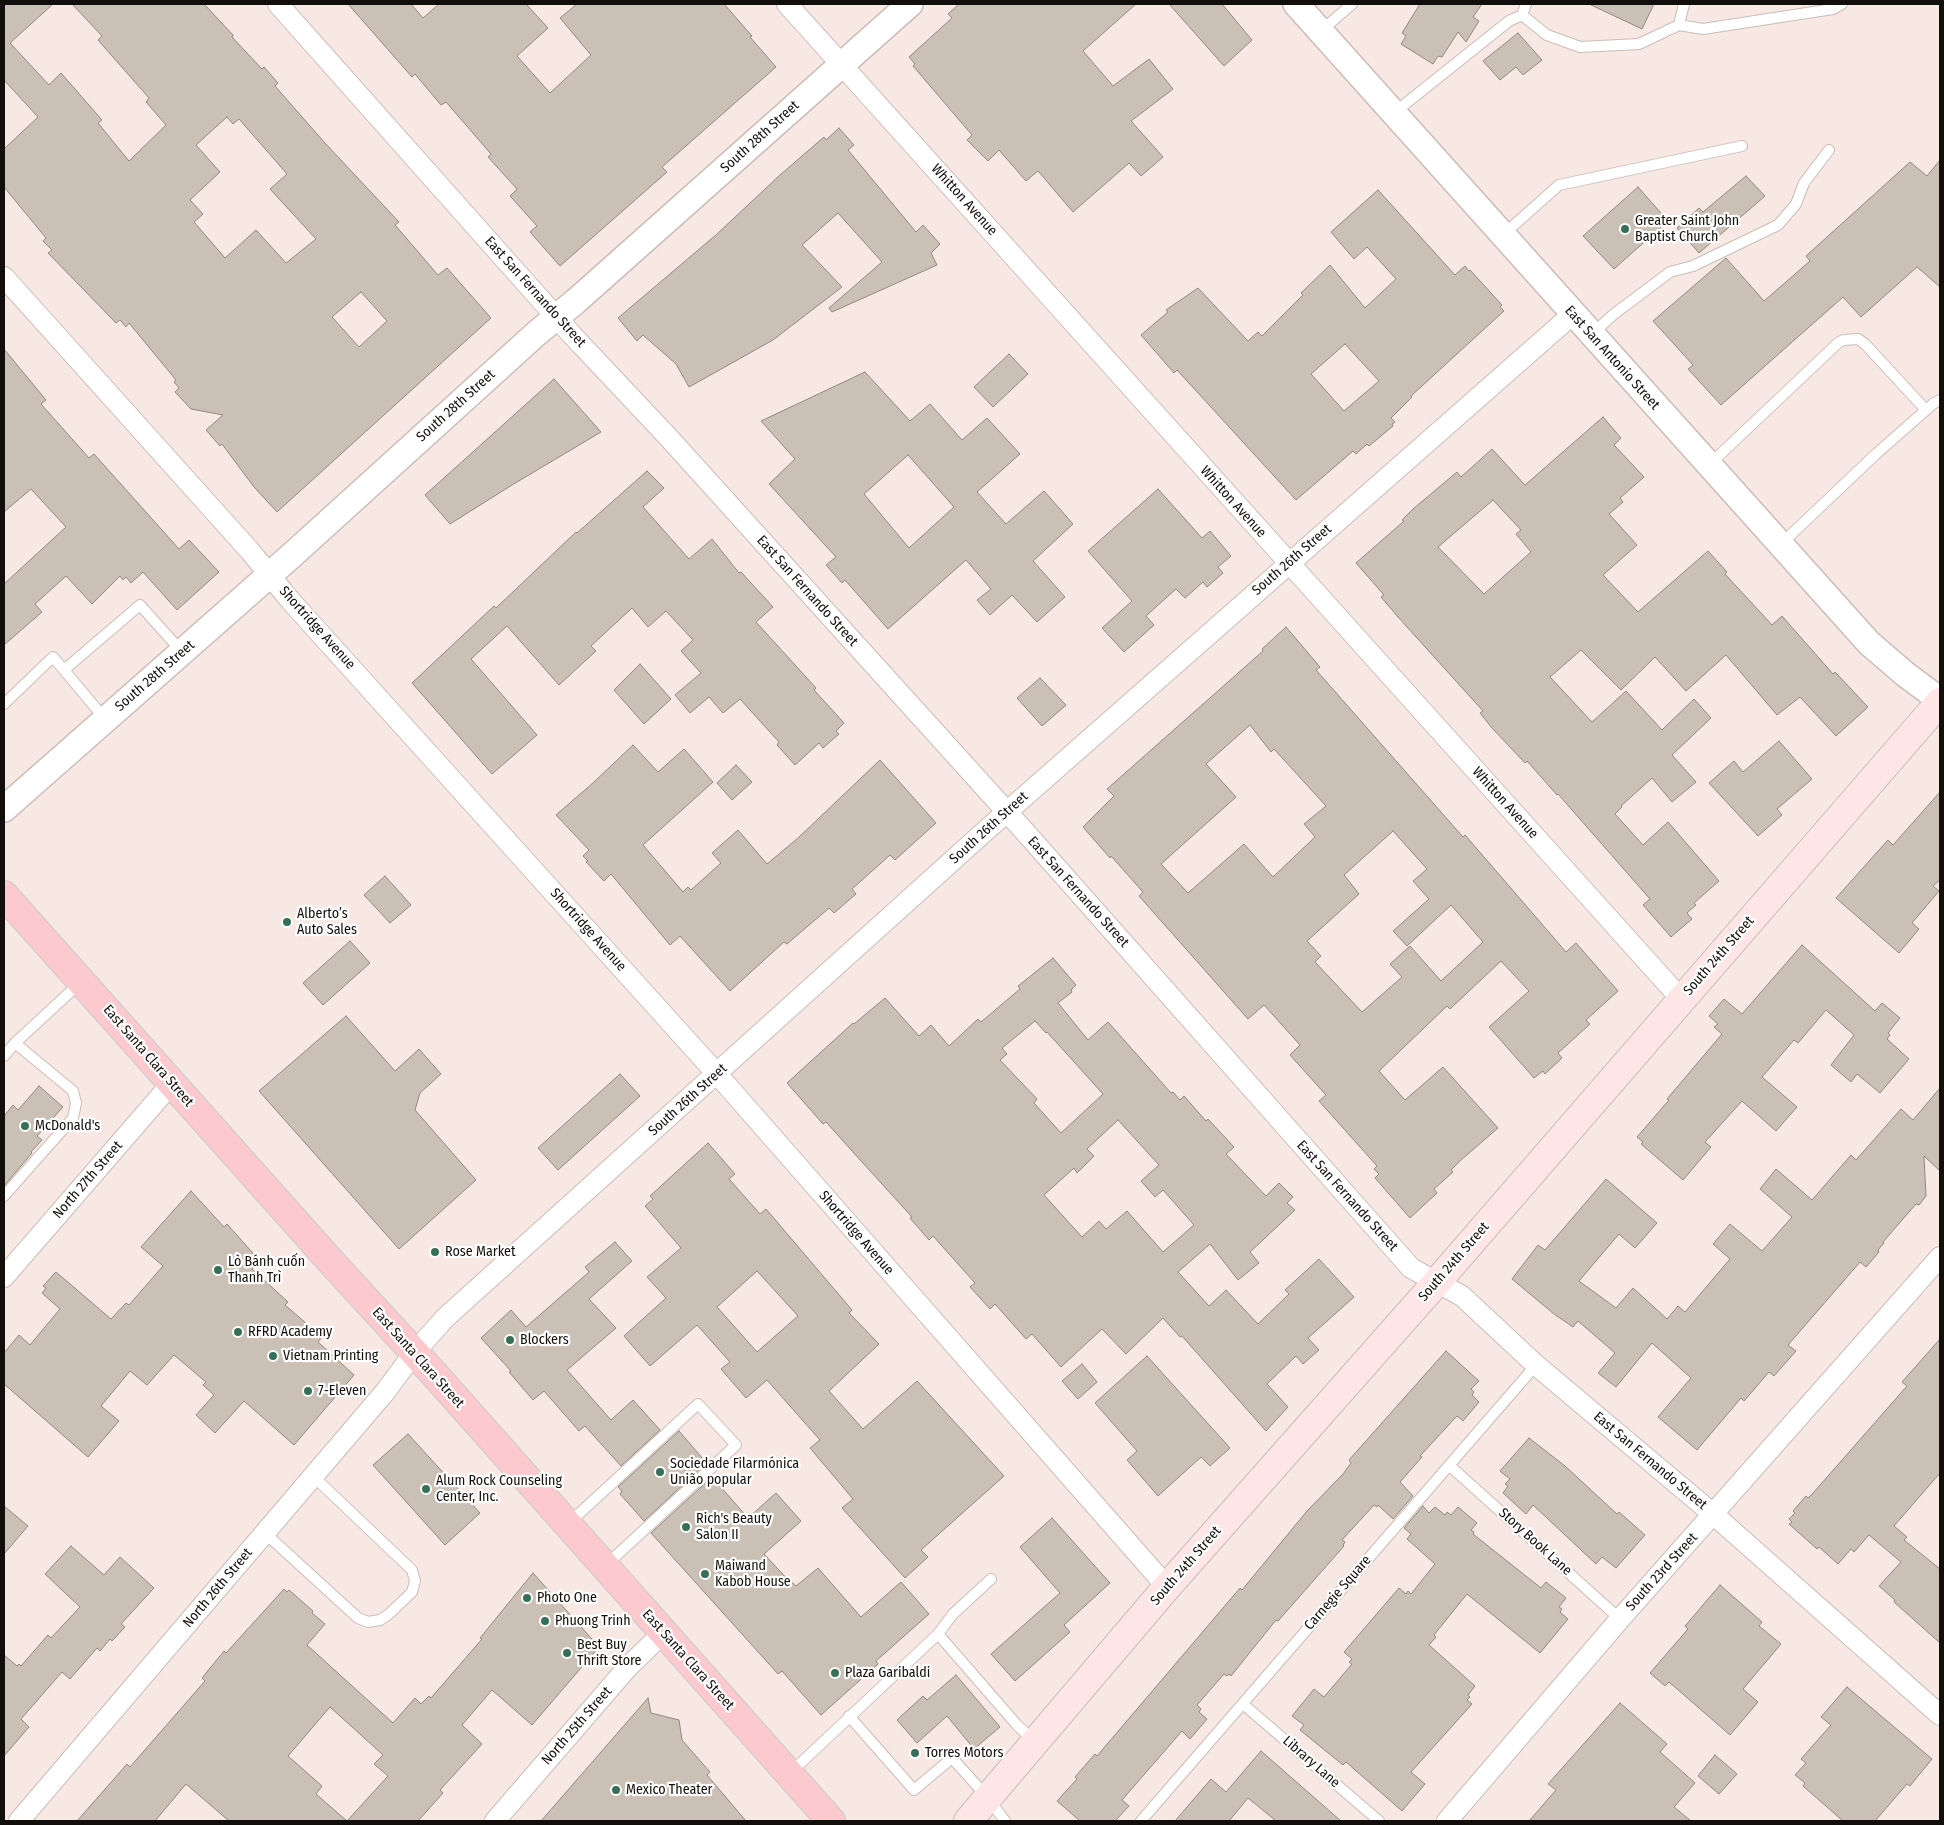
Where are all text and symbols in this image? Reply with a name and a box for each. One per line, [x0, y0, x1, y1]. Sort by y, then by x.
street label: South 28th Street [717, 97, 803, 177]
street label: Whitton Avenue [927, 161, 1001, 239]
place label: Greater Saint John Baptist Church [1635, 213, 1739, 246]
marker: Greater Saint John Baptist Church [1619, 223, 1631, 235]
street label: East San Fernando Street [481, 233, 589, 351]
street label: East San Antonio Street [1561, 303, 1663, 413]
street label: South 28th Street [413, 366, 499, 446]
street label: Whitton Avenue [1196, 463, 1270, 541]
street label: South 26th Street [1249, 521, 1335, 599]
street label: East San Fernando Street [753, 532, 861, 650]
street label: Shortridge Avenue [275, 583, 359, 673]
street label: South 28th Street [112, 637, 198, 715]
street label: Whitton Avenue [1468, 764, 1542, 842]
street label: South 26th Street [946, 788, 1032, 868]
street label: East San Fernando Street [1024, 833, 1132, 951]
street label: Shortridge Avenue [546, 885, 630, 975]
place label: Alberto’s Auto Sales [297, 906, 357, 939]
street label: South 24th Street [1680, 913, 1758, 999]
marker: Alberto’s Auto Sales [281, 916, 293, 928]
street label: East Santa Clara Street [99, 1002, 197, 1110]
street label: South 26th Street [645, 1060, 731, 1140]
place label: McDonald's [35, 1118, 100, 1134]
marker: McDonald's [19, 1120, 31, 1132]
street label: East San Fernando Street [1293, 1137, 1401, 1255]
street label: North 27th Street [50, 1138, 126, 1222]
street label: Shortridge Avenue [815, 1188, 897, 1278]
street label: South 24th Street [1415, 1219, 1493, 1305]
place label: Rose Market [445, 1244, 516, 1260]
marker: Rose Market [429, 1246, 441, 1258]
place label: Lò Bánh cuốn Thanh Trì [228, 1254, 305, 1286]
marker: Lò Bánh cuốn Thanh Trì [212, 1264, 224, 1276]
street label: East Santa Clara Street [368, 1304, 468, 1412]
place label: RFRD Academy [248, 1324, 332, 1340]
marker: RFRD Academy [232, 1326, 244, 1338]
place label: Blockers [520, 1332, 569, 1348]
marker: Blockers [504, 1334, 516, 1346]
place label: Vietnam Printing [283, 1348, 378, 1364]
marker: Vietnam Printing [267, 1350, 279, 1362]
place label: 7-Eleven [318, 1383, 366, 1399]
marker: 7-Eleven [302, 1385, 314, 1397]
street label: East San Fernando Street [1590, 1409, 1710, 1513]
place label: Sociedade Filarmónica União popular [670, 1456, 799, 1488]
marker: Sociedade Filarmónica União popular [654, 1466, 666, 1478]
place label: Alum Rock Counseling Center, Inc. [436, 1473, 562, 1505]
marker: Alum Rock Counseling Center, Inc. [420, 1483, 432, 1495]
street label: Story Book Lane [1495, 1505, 1575, 1579]
place label: Rich's Beauty Salon II [696, 1511, 772, 1544]
marker: Rich's Beauty Salon II [680, 1521, 692, 1533]
street label: South 24th Street [1147, 1523, 1225, 1609]
street label: South 23rd Street [1623, 1530, 1701, 1614]
street label: North 26th Street [180, 1545, 256, 1631]
street label: Carnegie Square [1301, 1552, 1375, 1634]
place label: Maiwand Kabob House [715, 1558, 791, 1590]
marker: Maiwand Kabob House [699, 1568, 711, 1580]
place label: Photo One [537, 1590, 597, 1606]
marker: Photo One [521, 1592, 533, 1604]
street label: East Santa Clara Street [638, 1606, 738, 1714]
place label: Phuong Trinh [555, 1613, 631, 1629]
marker: Phuong Trinh [539, 1615, 551, 1627]
place label: Best Buy Thrift Store [577, 1637, 642, 1670]
marker: Best Buy Thrift Store [561, 1647, 573, 1659]
place label: Plaza Garibaldi [845, 1665, 930, 1681]
marker: Plaza Garibaldi [829, 1667, 841, 1679]
street label: North 25th Street [538, 1683, 616, 1769]
street label: Library Lane [1279, 1733, 1343, 1791]
place label: Torres Motors [925, 1745, 1003, 1761]
marker: Torres Motors [909, 1747, 921, 1759]
place label: Mexico Theater [626, 1782, 712, 1798]
marker: Mexico Theater [610, 1784, 622, 1796]

